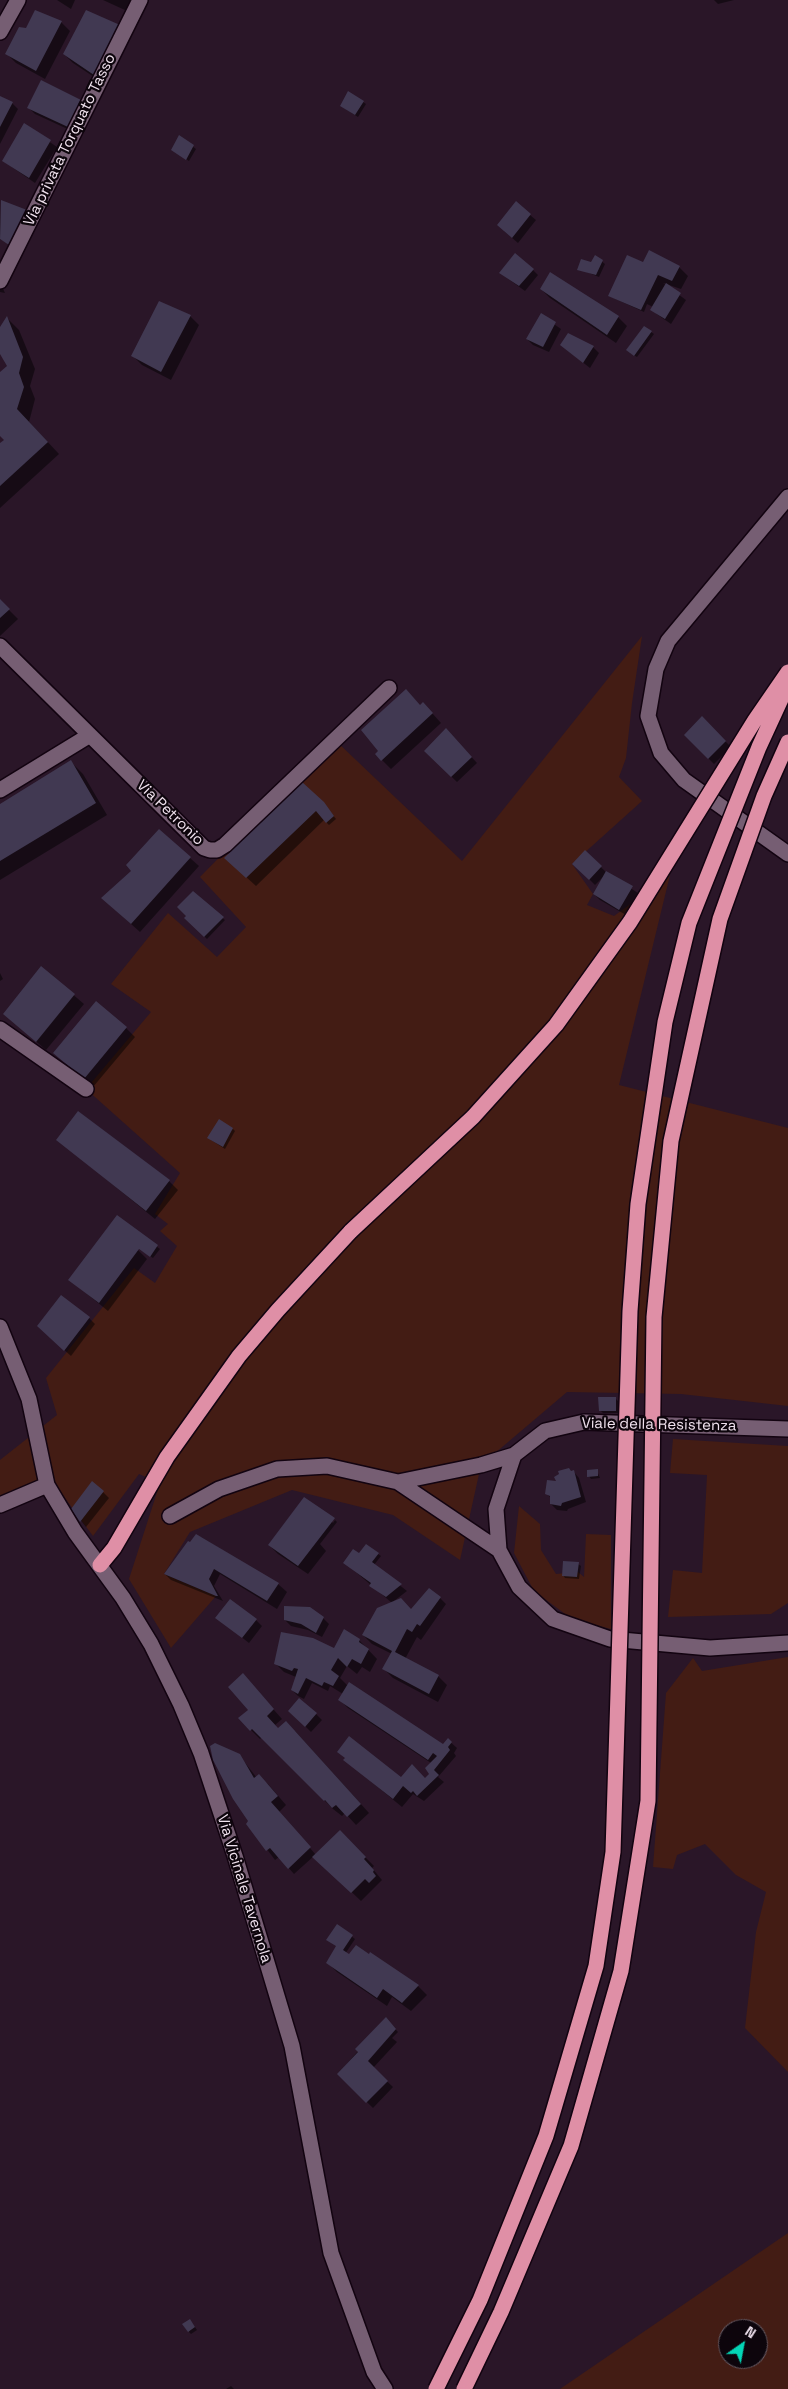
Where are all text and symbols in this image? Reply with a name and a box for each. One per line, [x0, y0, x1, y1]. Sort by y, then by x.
street label: Via privata Torquato Tasso [20, 51, 120, 229]
street label: Via Petronio [133, 776, 207, 850]
street label: Viale della Resistenza [581, 1415, 737, 1435]
street label: Via Vicinale Tavernola [213, 1813, 275, 1965]
north arrow [718, 2319, 768, 2369]
text: N [742, 2322, 759, 2342]

